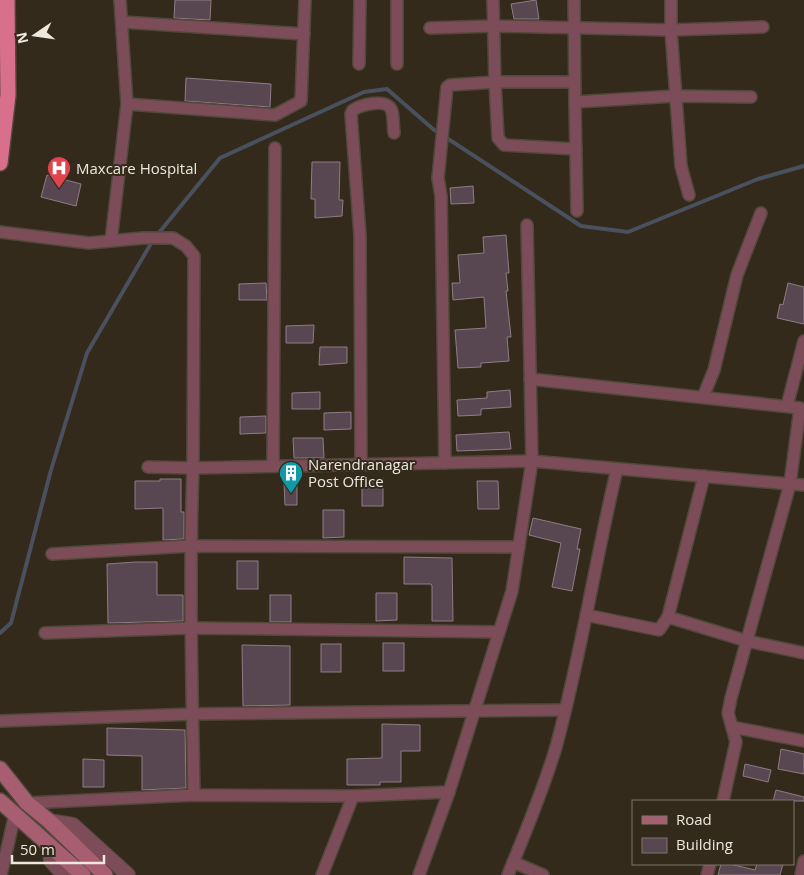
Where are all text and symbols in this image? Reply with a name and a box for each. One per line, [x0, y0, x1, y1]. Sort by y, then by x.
north arrow [10, 10, 60, 60]
text: N [11, 30, 32, 46]
hospital icon: Maxcare Hospital [46, 155, 72, 189]
place label: Maxcare Hospital [76, 158, 197, 178]
place label: Narendranagar Post Office [308, 454, 415, 491]
building icon: Narendranagar Post Office [278, 460, 304, 494]
legend [632, 800, 794, 865]
text: Road [676, 809, 712, 829]
scale bar [12, 832, 105, 864]
text: Building [676, 834, 733, 854]
text: 50 m [20, 839, 55, 859]

